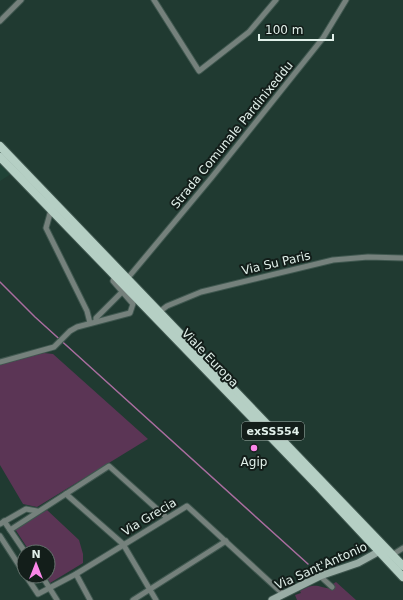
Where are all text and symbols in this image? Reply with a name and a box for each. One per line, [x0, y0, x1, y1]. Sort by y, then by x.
scale bar [259, 16, 333, 42]
text: 100 m [265, 23, 303, 37]
street label: Strada Comunale Pardinixeddu [168, 59, 296, 211]
street label: Via Su Paris [240, 248, 312, 278]
street label: Viale Europa [179, 326, 241, 390]
road number: exSS554 [242, 422, 304, 440]
marker: Agip [249, 443, 259, 453]
place label: Agip [241, 455, 267, 469]
street label: Via Grecia [119, 495, 179, 539]
street label: Via Sant'Antonio [273, 539, 369, 593]
north arrow [16, 544, 56, 584]
text: N [31, 548, 41, 561]

